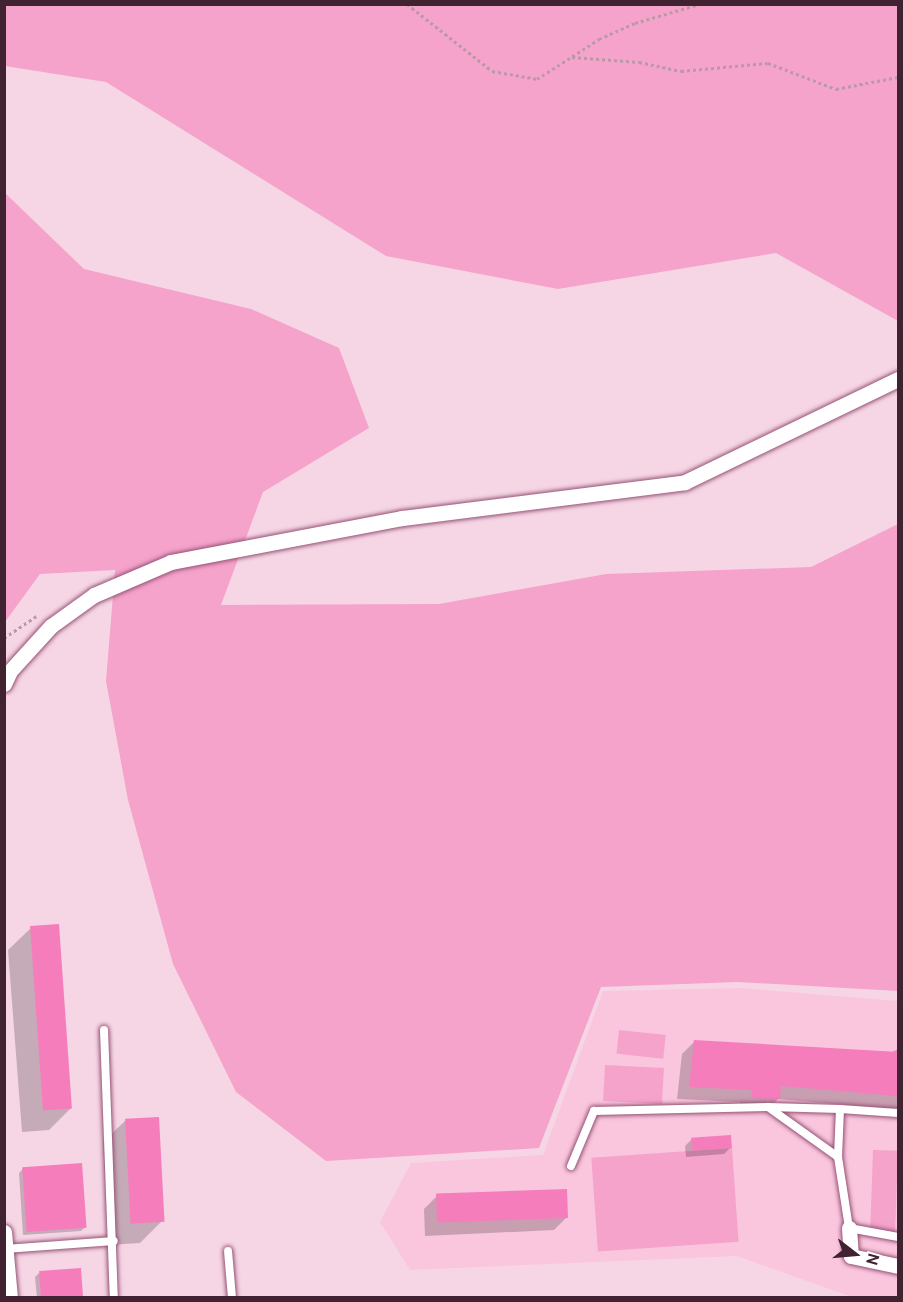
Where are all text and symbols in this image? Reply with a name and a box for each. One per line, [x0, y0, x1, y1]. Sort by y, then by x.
north arrow [825, 1224, 885, 1284]
text: N [862, 1251, 883, 1267]

